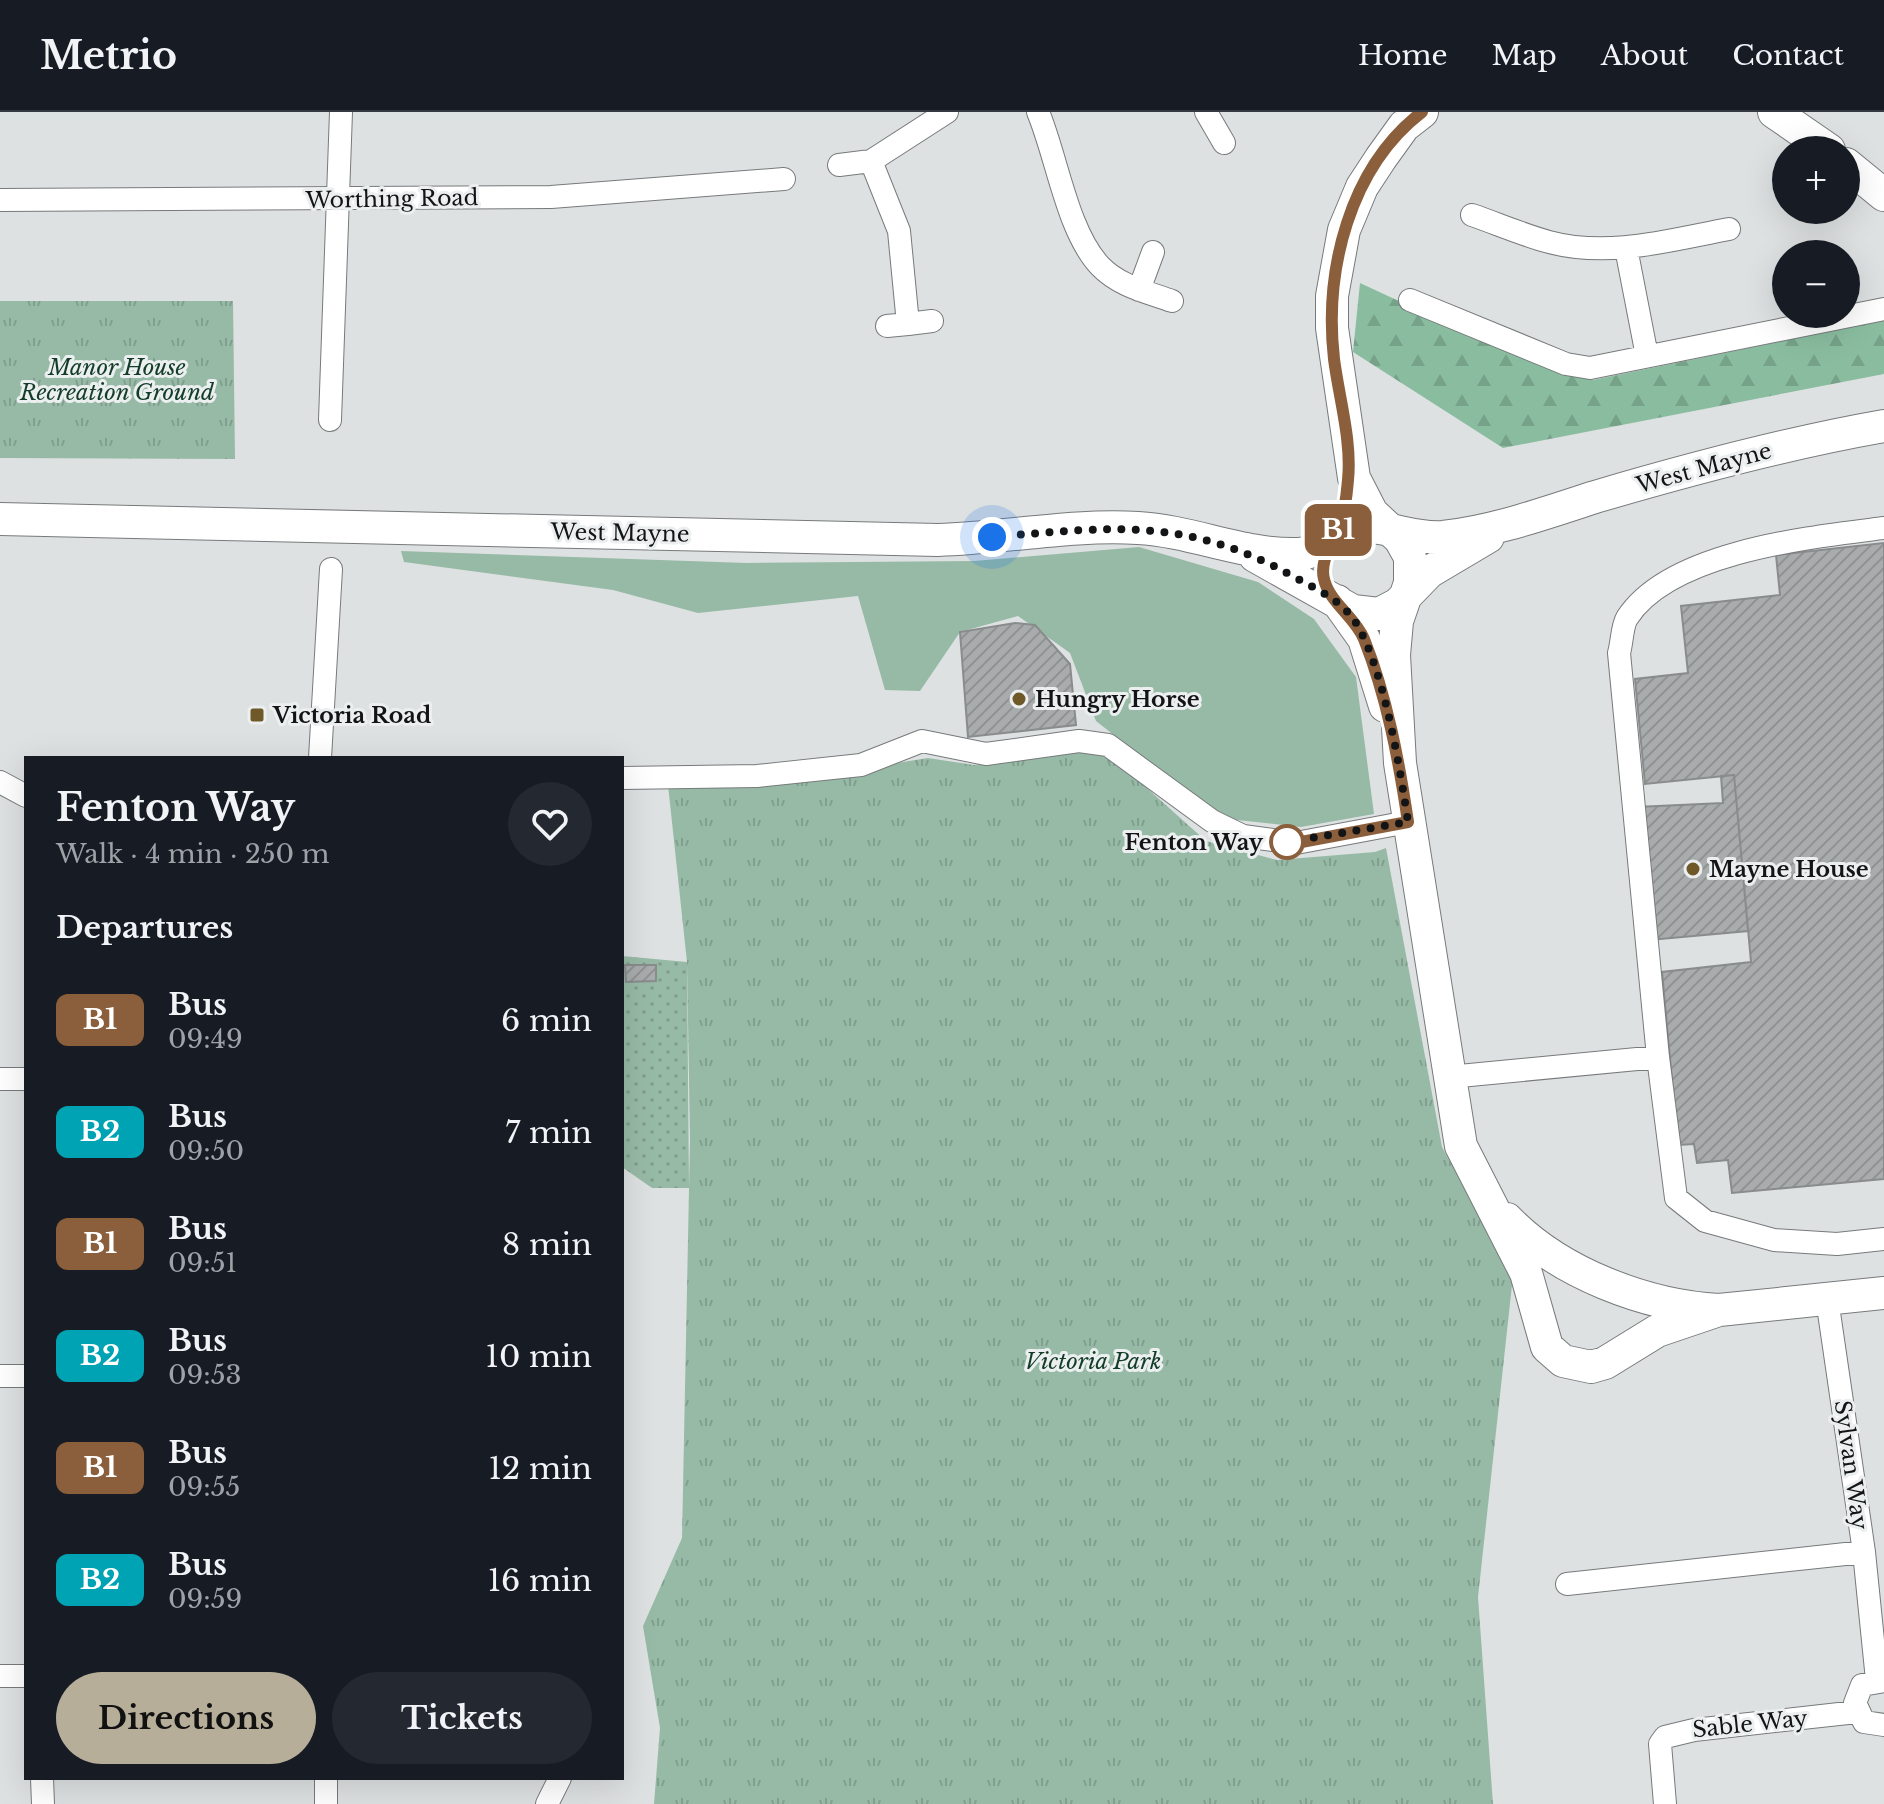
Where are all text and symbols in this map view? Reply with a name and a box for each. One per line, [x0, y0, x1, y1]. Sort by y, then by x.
text: Metrio [40, 32, 177, 79]
text: Home [1358, 38, 1448, 73]
text: Map [1492, 38, 1557, 73]
text: About [1601, 38, 1688, 73]
text: Contact [1732, 38, 1844, 73]
map controls [1772, 136, 1860, 328]
button: + [1772, 136, 1860, 224]
street label: Worthing Road [304, 184, 479, 214]
button: − [1772, 240, 1860, 328]
park label: Manor House Recreation Ground [19, 354, 215, 406]
street label: West Mayne [1632, 437, 1775, 499]
line badge: B1 [1302, 504, 1374, 556]
text: B1 [1321, 512, 1355, 547]
your location [972, 517, 1012, 557]
street label: West Mayne [549, 518, 690, 548]
place label: Hungry Horse [1035, 686, 1200, 713]
marker: Hungry Horse [1010, 690, 1028, 708]
place label: Victoria Road [272, 702, 431, 729]
marker: Victoria Road [248, 706, 266, 724]
button: heart [508, 782, 592, 866]
text: Fenton Way [56, 784, 295, 831]
marker: Fenton Way [1270, 825, 1304, 859]
place label: Fenton Way [1125, 829, 1264, 856]
text: Walk · 4 min · 250 m [56, 838, 330, 870]
place label: Mayne House [1709, 856, 1869, 883]
marker: Mayne House [1684, 860, 1702, 878]
text: Departures [56, 909, 233, 946]
text: Bus [168, 986, 227, 1023]
text: B1 [83, 1002, 117, 1037]
text: 6 min [501, 1002, 592, 1039]
text: 09:49 [168, 1023, 243, 1055]
text: Bus [168, 1098, 227, 1135]
text: B2 [80, 1114, 120, 1149]
text: 7 min [505, 1114, 592, 1151]
text: 09:50 [168, 1135, 244, 1167]
text: Bus [168, 1210, 227, 1247]
text: B1 [83, 1226, 117, 1261]
text: 8 min [502, 1226, 592, 1263]
text: 09:51 [168, 1247, 237, 1279]
text: Bus [168, 1322, 227, 1359]
text: B2 [80, 1338, 120, 1373]
text: 10 min [486, 1338, 592, 1375]
park label: Victoria Park [1025, 1348, 1161, 1375]
text: 09:53 [168, 1359, 241, 1391]
street label: Sylvan Way [1829, 1399, 1873, 1531]
text: Bus [168, 1434, 227, 1471]
text: B1 [83, 1450, 117, 1485]
text: 12 min [488, 1450, 592, 1487]
text: 09:55 [168, 1471, 240, 1503]
text: Bus [168, 1546, 227, 1583]
text: B2 [80, 1562, 120, 1597]
text: 16 min [488, 1562, 592, 1599]
text: 09:59 [168, 1583, 242, 1615]
button: Directions [56, 1672, 316, 1764]
button: Tickets [332, 1672, 592, 1764]
street label: Sable Way [1691, 1705, 1809, 1743]

